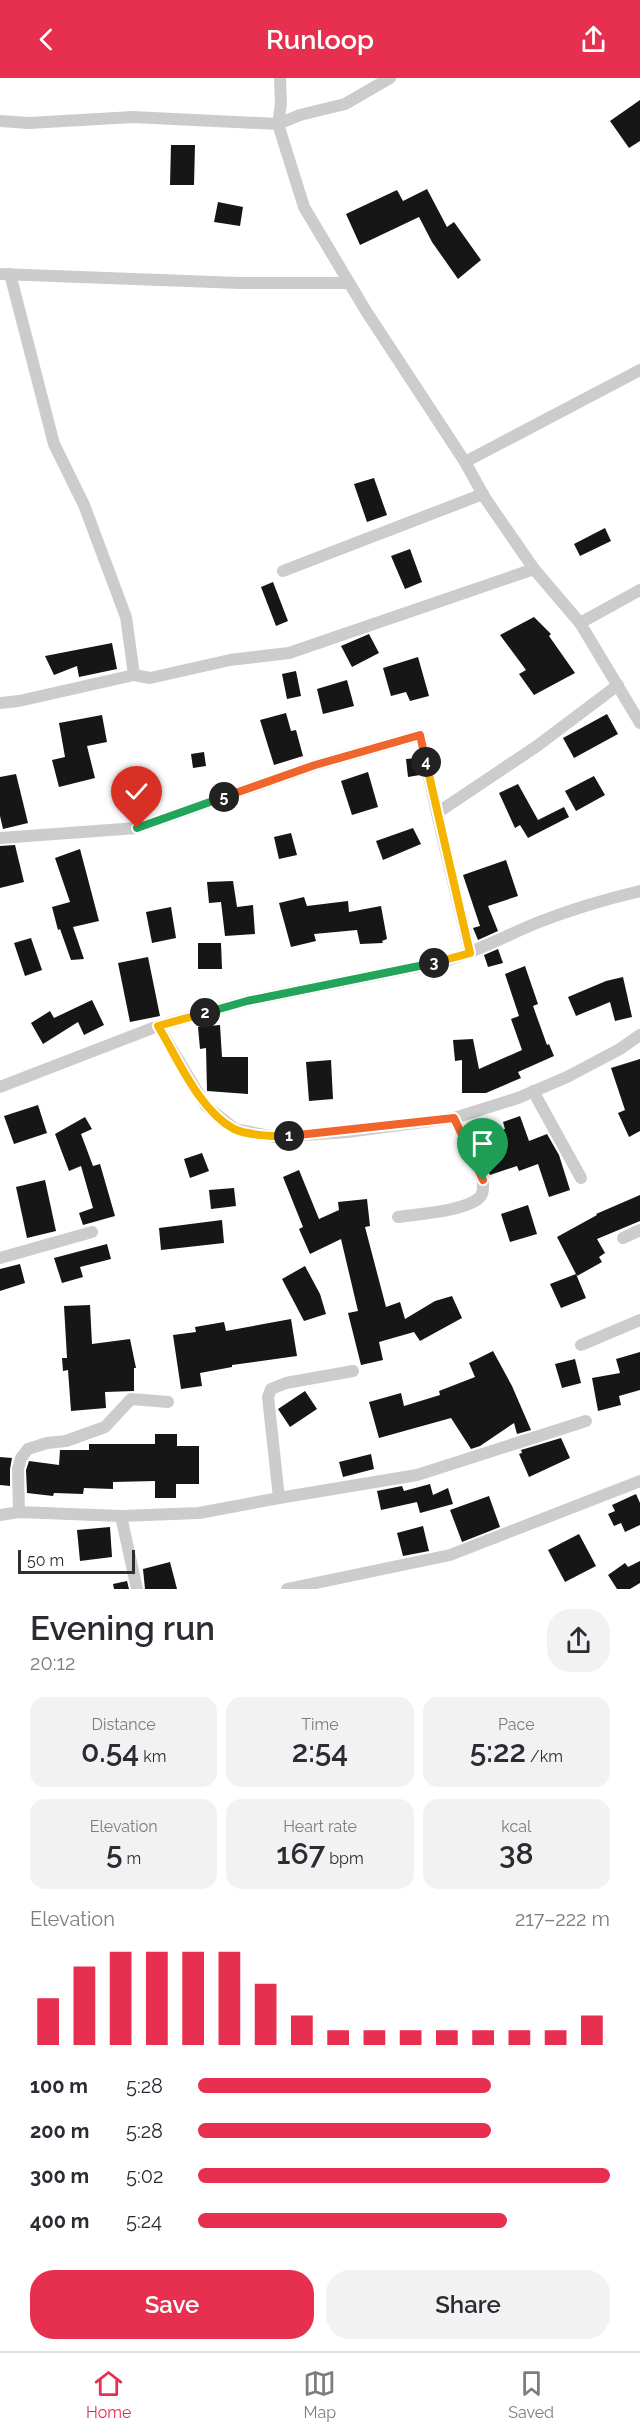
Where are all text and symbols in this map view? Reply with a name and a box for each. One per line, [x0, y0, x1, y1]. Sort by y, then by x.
icon: back [30, 23, 63, 56]
icon: share [577, 23, 610, 56]
text: Runloop [266, 24, 374, 55]
pin: 4 [411, 747, 441, 777]
text: 4 [421, 752, 431, 771]
pin [111, 766, 162, 828]
icon: check [120, 775, 153, 808]
pin: 5 [209, 782, 239, 812]
text: 5 [220, 787, 228, 806]
pin: 3 [419, 948, 449, 978]
text: 3 [430, 953, 438, 972]
pin: 2 [190, 998, 220, 1028]
text: 2 [200, 1003, 210, 1022]
pin [457, 1118, 508, 1180]
pin: 1 [274, 1121, 304, 1151]
text: 1 [285, 1126, 293, 1145]
icon: arrive [466, 1127, 499, 1160]
scale bar [18, 1547, 135, 1574]
text: 50 m [27, 1551, 64, 1570]
text: Evening run [30, 1609, 215, 1648]
button: share [547, 1609, 610, 1672]
text: 20:12 [30, 1651, 75, 1675]
text: Distance [92, 1715, 156, 1734]
text: Time [301, 1715, 339, 1734]
text: Pace [498, 1715, 535, 1734]
text: 0.54 [81, 1734, 139, 1769]
text: 2:54 [292, 1734, 348, 1769]
text: 5:22 [470, 1734, 526, 1769]
text: km [139, 1747, 166, 1766]
text: /km [526, 1747, 563, 1766]
text: Elevation [90, 1817, 158, 1836]
text: Heart rate [283, 1817, 357, 1836]
text: kcal [501, 1817, 531, 1836]
text: 5 [106, 1836, 123, 1871]
text: 167 [276, 1836, 325, 1871]
text: 38 [499, 1836, 534, 1871]
text: m [123, 1849, 141, 1868]
text: bpm [325, 1849, 364, 1868]
text: Elevation [30, 1907, 115, 1931]
text: 217–222 m [515, 1907, 610, 1931]
text: 100 m [30, 2074, 88, 2098]
text: 5:28 [126, 2074, 163, 2098]
text: 200 m [30, 2119, 89, 2143]
text: 5:28 [126, 2119, 163, 2143]
text: 300 m [30, 2164, 89, 2188]
text: 5:02 [126, 2164, 163, 2188]
text: 400 m [30, 2209, 89, 2233]
text: 5:24 [126, 2209, 162, 2233]
button: Save [30, 2270, 314, 2339]
button: Share [326, 2270, 610, 2339]
tab: Home [86, 2367, 131, 2422]
tab: Map [303, 2367, 336, 2422]
tab: Saved [508, 2367, 554, 2422]

